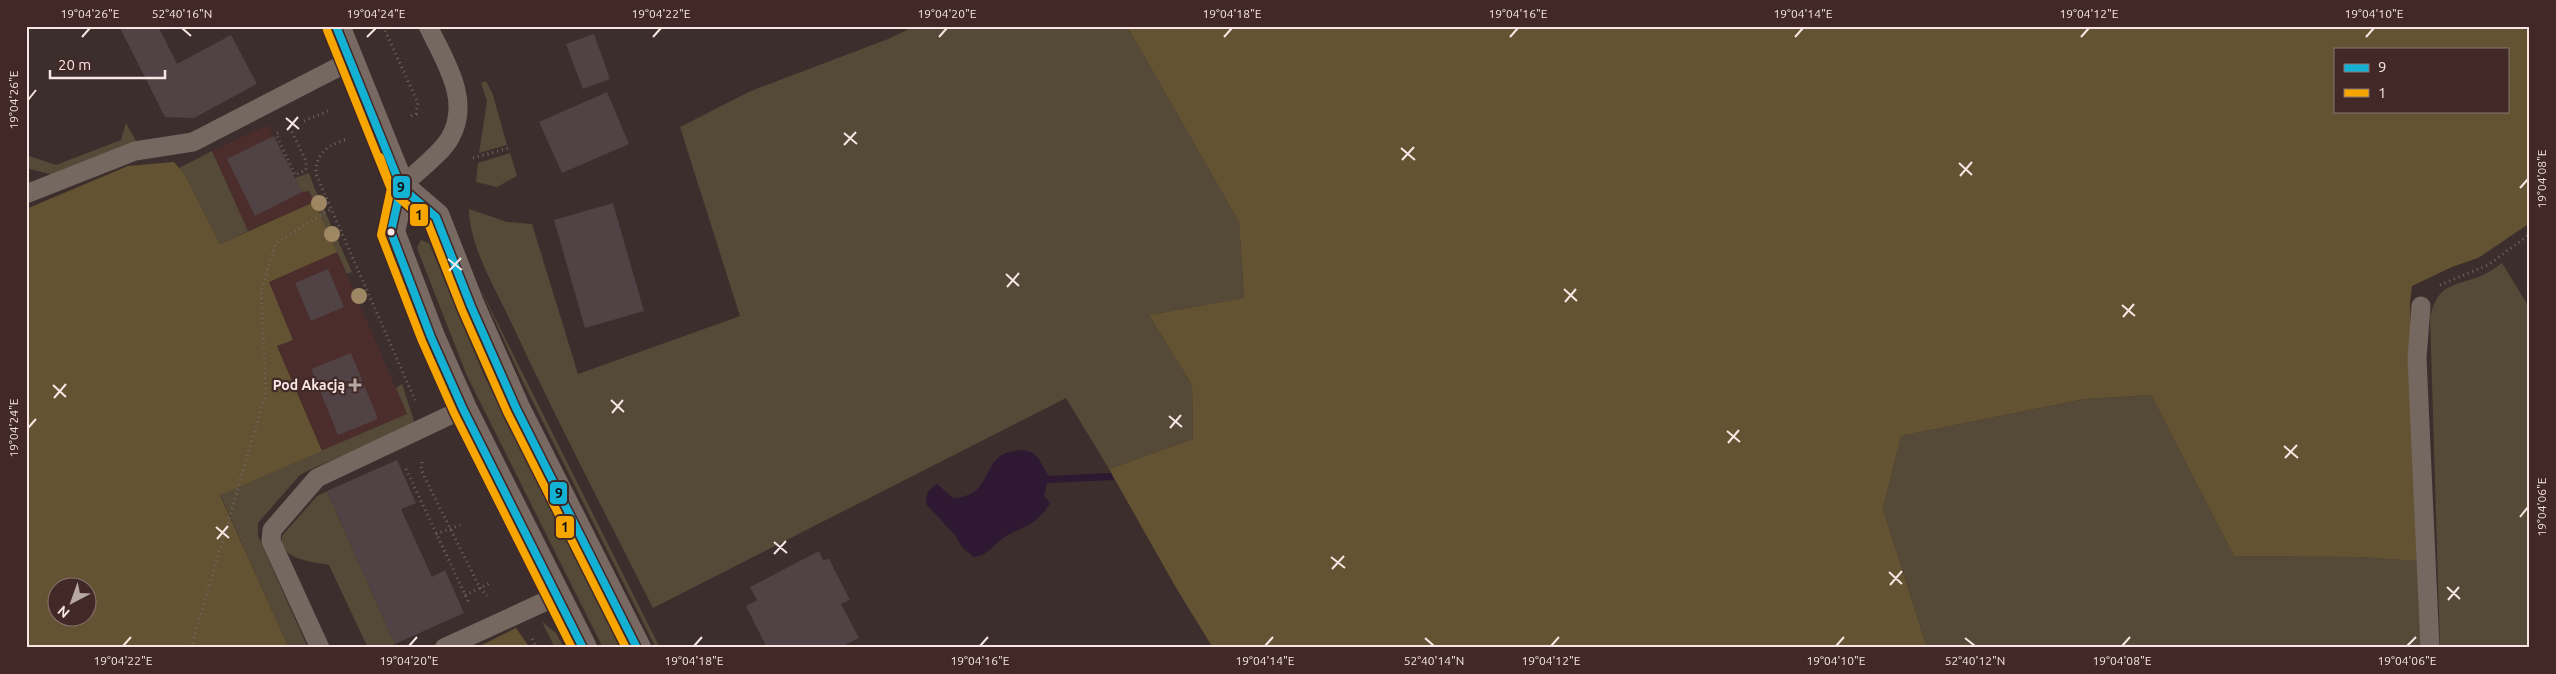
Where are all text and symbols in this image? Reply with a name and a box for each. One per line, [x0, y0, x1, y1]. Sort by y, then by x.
text: 19°04'26"E [61, 7, 120, 20]
text: 52°40'16"N [152, 7, 212, 20]
text: 19°04'24"E [347, 7, 406, 20]
text: 19°04'22"E [632, 7, 691, 20]
text: 19°04'20"E [918, 7, 977, 20]
text: 19°04'18"E [1203, 7, 1262, 20]
text: 19°04'16"E [1489, 7, 1548, 20]
text: 19°04'14"E [1774, 7, 1833, 20]
text: 19°04'12"E [2060, 7, 2119, 20]
text: 19°04'10"E [2345, 7, 2404, 20]
scale bar [50, 48, 165, 80]
legend [2334, 48, 2508, 112]
text: 20 m [58, 56, 91, 73]
text: 9 [2378, 58, 2386, 75]
text: 19°04'26"E [7, 70, 20, 129]
text: 1 [2378, 84, 2386, 101]
text: 19°04'08"E [2535, 149, 2548, 208]
line badge: 9 [392, 175, 411, 199]
text: 9 [397, 179, 405, 195]
line badge: 1 [409, 203, 429, 227]
text: 1 [415, 207, 423, 223]
unlabelled marker [386, 227, 396, 237]
place label: Pod Akacją [273, 377, 345, 394]
marker: Pod Akacją [349, 379, 361, 391]
text: 19°04'24"E [7, 398, 20, 457]
text: 19°04'06"E [2535, 477, 2548, 536]
line badge: 9 [549, 481, 568, 505]
text: 9 [555, 485, 563, 501]
line badge: 1 [555, 515, 575, 539]
text: 1 [561, 519, 569, 535]
north arrow [48, 576, 98, 626]
text: N [54, 602, 73, 621]
text: 19°04'22"E [94, 654, 153, 667]
text: 19°04'20"E [380, 654, 439, 667]
text: 19°04'18"E [665, 654, 724, 667]
text: 19°04'16"E [951, 654, 1010, 667]
text: 19°04'14"E [1236, 654, 1295, 667]
text: 52°40'14"N [1404, 654, 1464, 667]
text: 19°04'12"E [1522, 654, 1581, 667]
text: 19°04'10"E [1807, 654, 1866, 667]
text: 52°40'12"N [1945, 654, 2005, 667]
text: 19°04'08"E [2093, 654, 2152, 667]
text: 19°04'06"E [2378, 654, 2437, 667]

